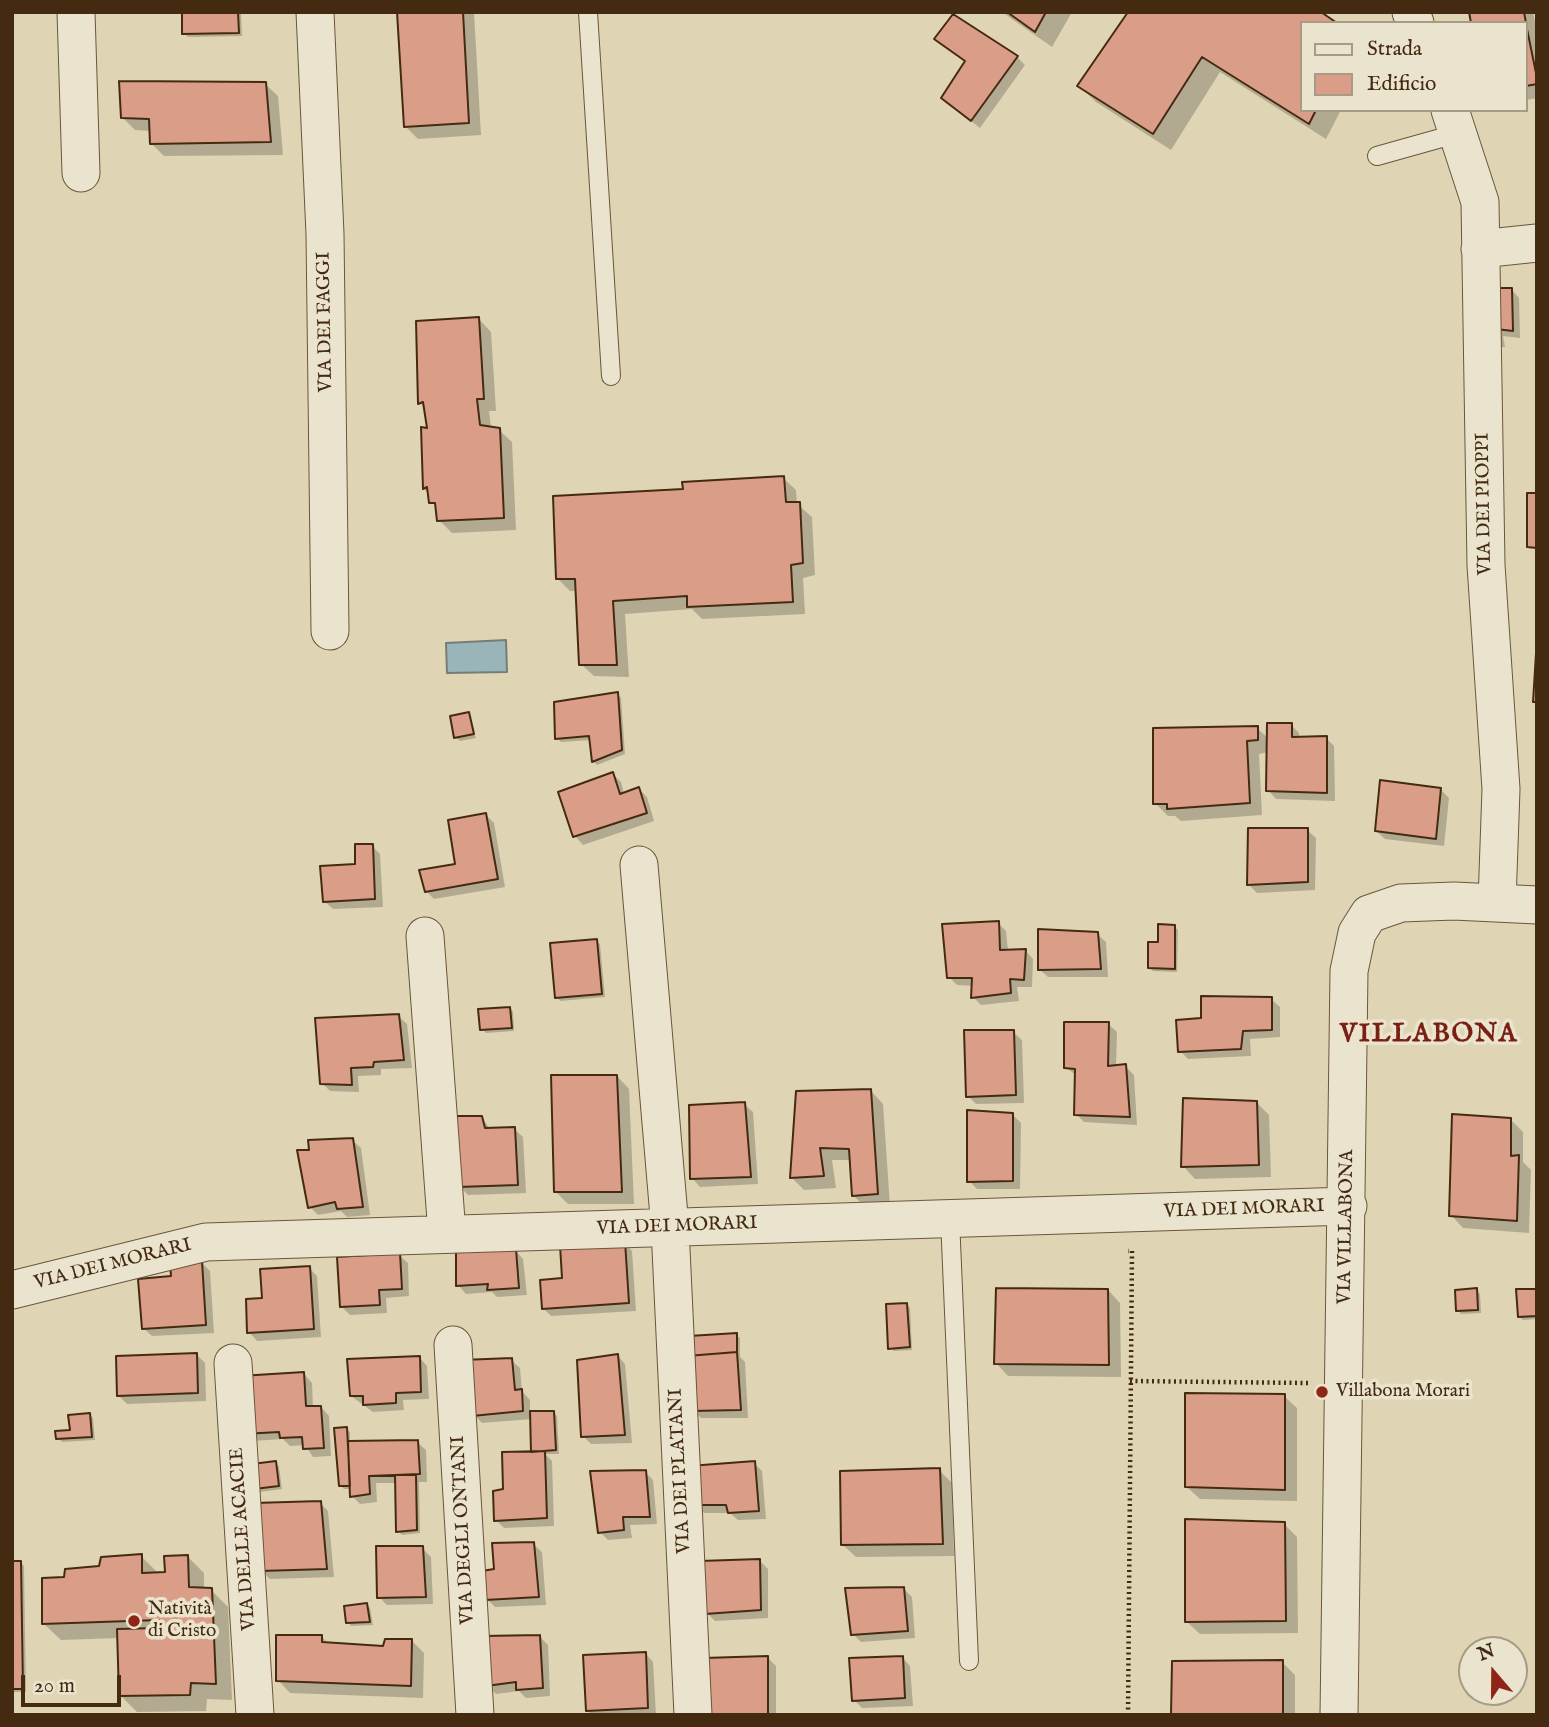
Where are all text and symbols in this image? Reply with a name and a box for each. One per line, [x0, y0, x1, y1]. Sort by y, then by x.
legend [1300, 21, 1528, 112]
text: Strada [1367, 36, 1422, 63]
text: Edificio [1367, 71, 1436, 98]
street label: VIA DEI FAGGI [313, 252, 339, 392]
street label: VIA DEI PIOPPI [1472, 432, 1498, 576]
district label: VILLABONA [1341, 1020, 1517, 1052]
street label: VIA VILLABONA [1334, 1149, 1360, 1305]
street label: VIA DEI MORARI [1163, 1196, 1325, 1224]
street label: VIA DEI MORARI [596, 1213, 758, 1241]
street label: VIA DEI MORARI [32, 1234, 194, 1296]
place label: Villabona Morari [1336, 1381, 1470, 1403]
marker: Villabona Morari [1314, 1384, 1330, 1400]
street label: VIA DEI PLATANI [665, 1388, 697, 1554]
street label: VIA DEGLI ONTANI [448, 1435, 480, 1625]
street label: VIA DELLE ACACIE [226, 1447, 262, 1631]
place label: Natività di Cristo [148, 1599, 216, 1643]
marker: Natività di Cristo [126, 1613, 142, 1629]
north arrow [1458, 1636, 1528, 1706]
text: N [1475, 1639, 1498, 1667]
scale bar [24, 1660, 124, 1704]
text: 20 m [34, 1673, 75, 1700]

